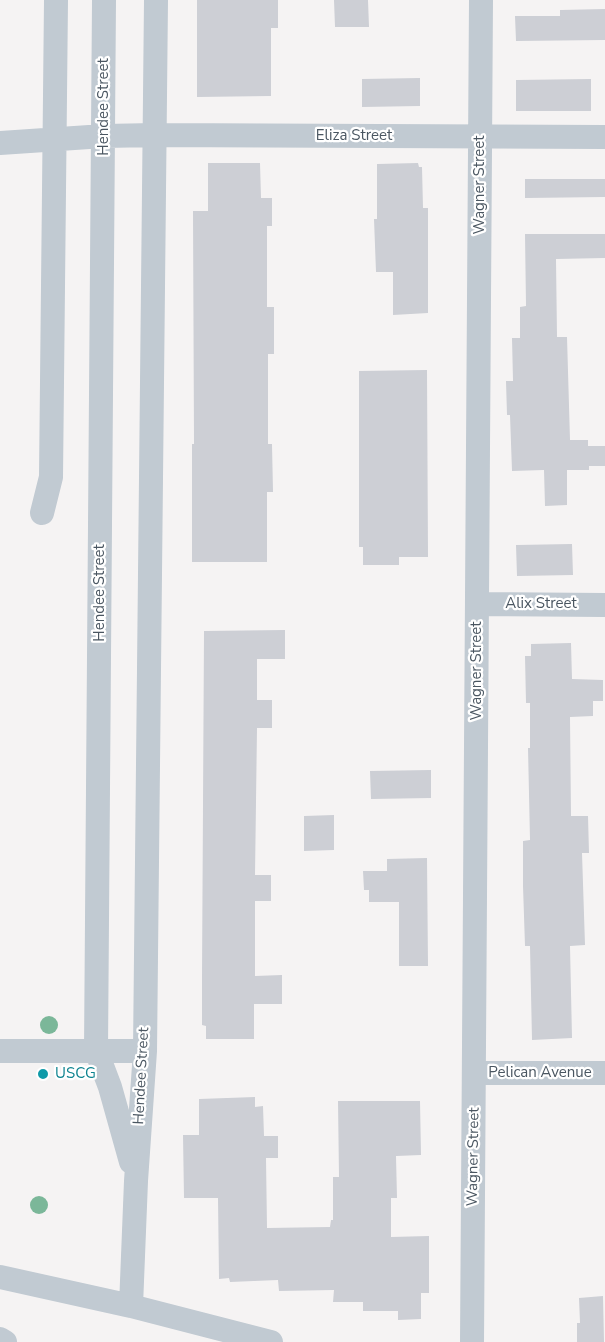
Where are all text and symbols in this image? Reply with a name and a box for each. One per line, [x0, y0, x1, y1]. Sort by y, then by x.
street label: Hendee Street [95, 58, 113, 156]
street label: Eliza Street [316, 127, 392, 145]
street label: Wagner Street [471, 135, 489, 235]
street label: Hendee Street [91, 544, 109, 642]
street label: Alix Street [505, 595, 577, 613]
street label: Wagner Street [468, 621, 486, 721]
street label: Hendee Street [130, 1027, 154, 1125]
street label: Pelican Avenue [488, 1064, 592, 1082]
place label: USCG [55, 1065, 96, 1083]
marker: USCG [36, 1067, 50, 1081]
street label: Wagner Street [464, 1107, 484, 1207]

